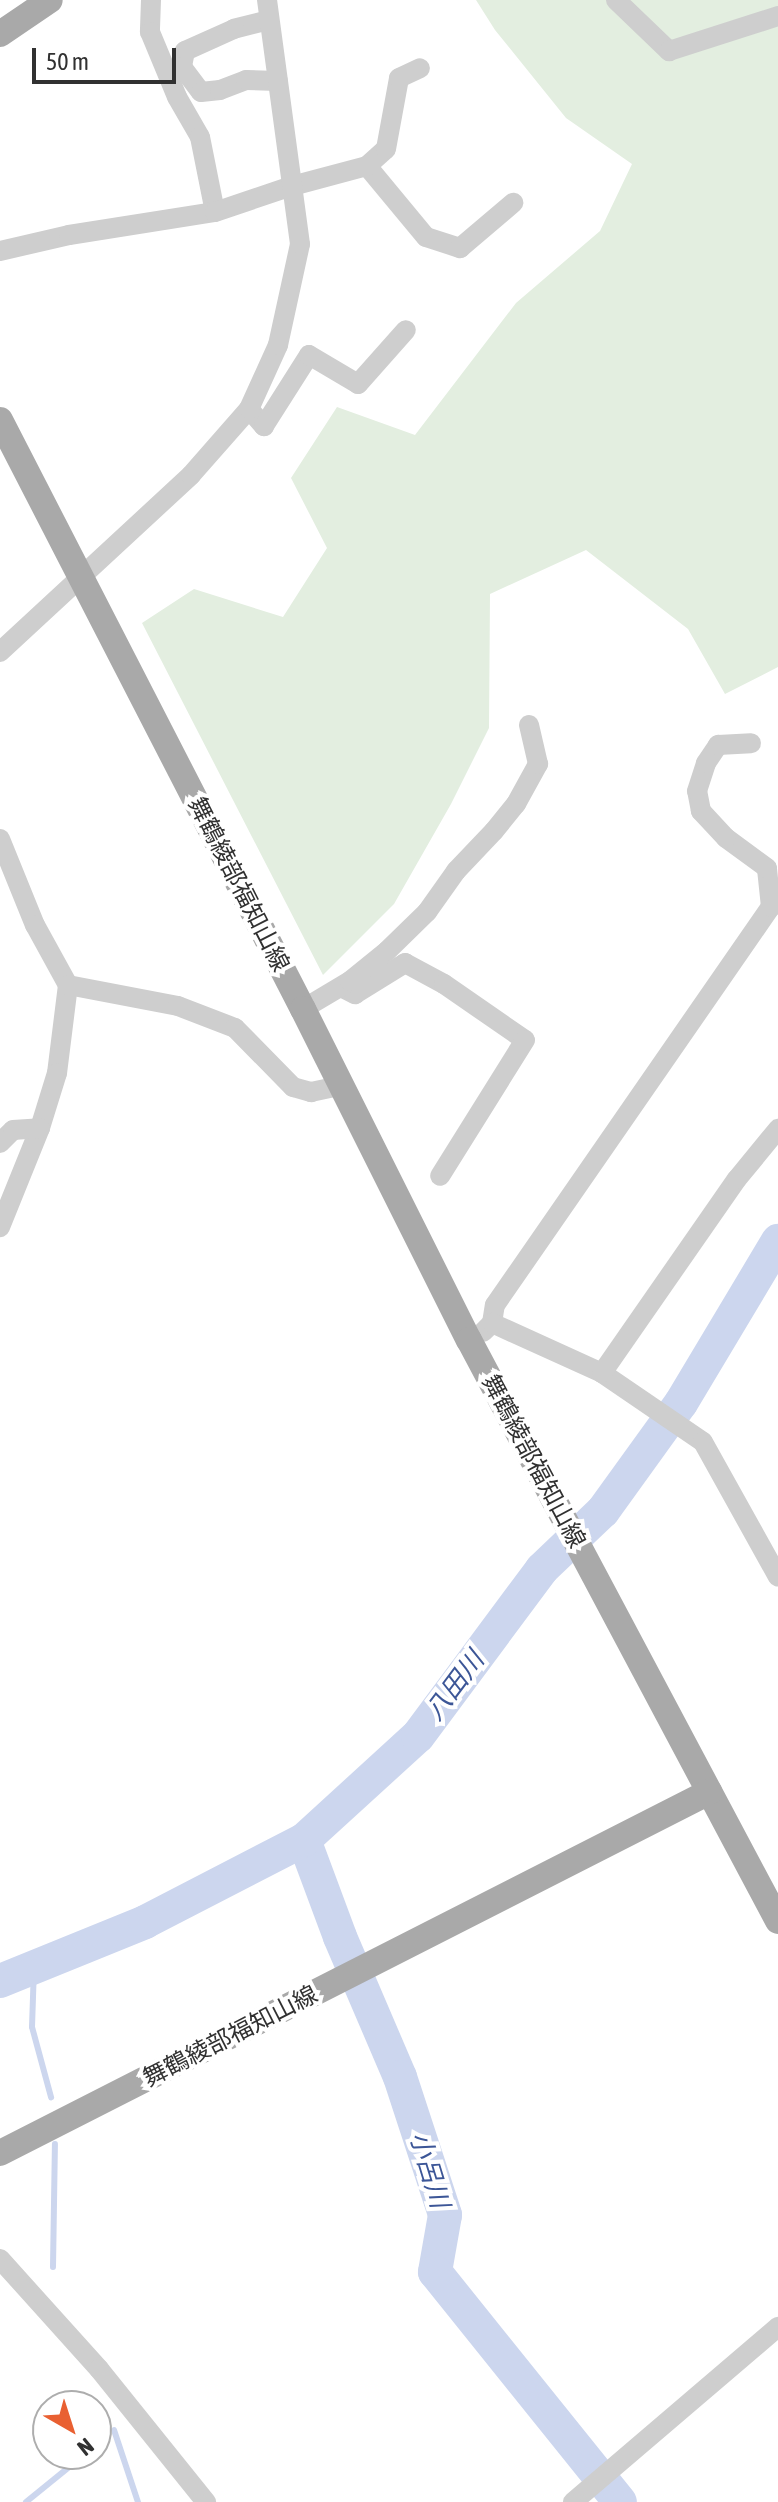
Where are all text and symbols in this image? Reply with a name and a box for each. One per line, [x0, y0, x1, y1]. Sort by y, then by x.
scale bar [36, 32, 180, 82]
text: 50 m [46, 48, 89, 75]
street label: 舞鶴綾部福知山線 [183, 792, 295, 976]
street label: 舞鶴綾部福知山線 [476, 1369, 592, 1553]
water label: 八田川 [419, 1645, 491, 1727]
street label: 舞鶴綾部福知山線 [138, 1980, 322, 2092]
water label: 小呂川 [403, 2128, 455, 2212]
north arrow [32, 2390, 112, 2470]
text: N [73, 2433, 99, 2461]

